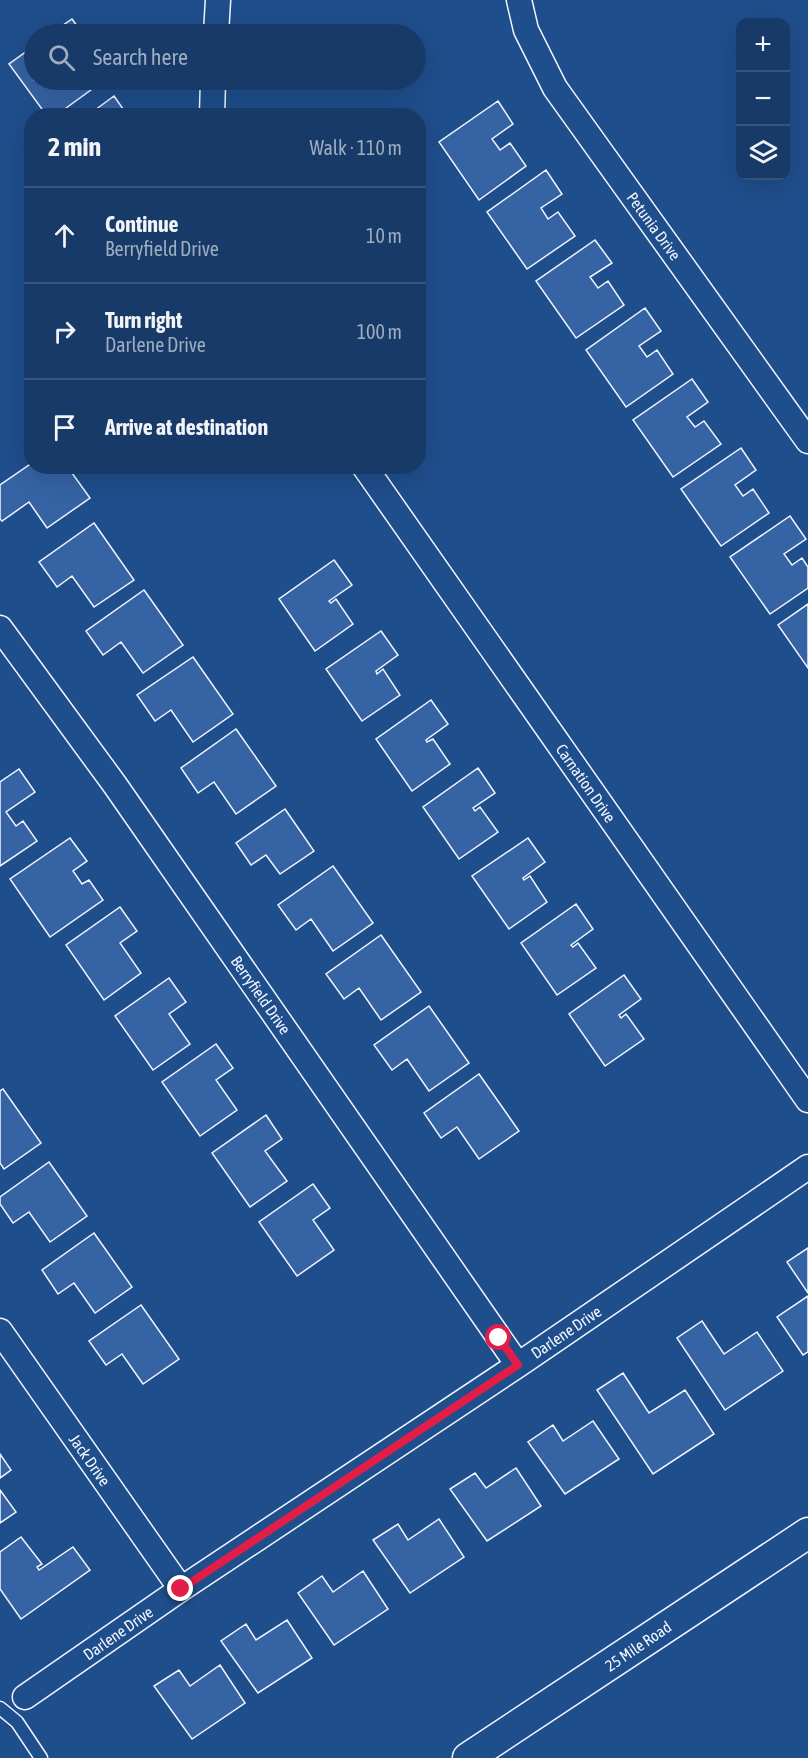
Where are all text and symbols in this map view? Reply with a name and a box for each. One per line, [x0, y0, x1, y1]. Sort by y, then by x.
map controls [736, 18, 790, 180]
button: + [736, 18, 790, 72]
search box [24, 24, 426, 90]
icon: search [45, 41, 78, 74]
text: Search here [93, 44, 188, 70]
button: − [736, 72, 790, 126]
button: layers [736, 126, 790, 180]
text: 2 min [48, 132, 101, 162]
text: Walk · 110 m [310, 136, 402, 159]
street label: Petunia Drive [623, 189, 685, 263]
text: Continue [105, 211, 179, 237]
icon: ahead [48, 219, 81, 252]
text: 10 m [366, 224, 402, 247]
text: Berryfield Drive [105, 237, 219, 260]
text: Turn right [105, 307, 182, 333]
icon: right [48, 315, 81, 348]
text: 100 m [357, 320, 402, 343]
text: Darlene Drive [105, 333, 206, 356]
icon: arrive [48, 411, 81, 444]
text: Arrive at destination [105, 414, 268, 440]
street label: Carnation Drive [552, 740, 620, 826]
street label: Berryfield Drive [227, 953, 295, 1038]
street label: Darlene Drive [527, 1302, 605, 1362]
route start [485, 1324, 511, 1350]
street label: Jack Drive [66, 1431, 114, 1489]
route end [167, 1575, 193, 1601]
street label: Darlene Drive [80, 1602, 156, 1664]
street label: 25 Mile Road [602, 1617, 674, 1675]

